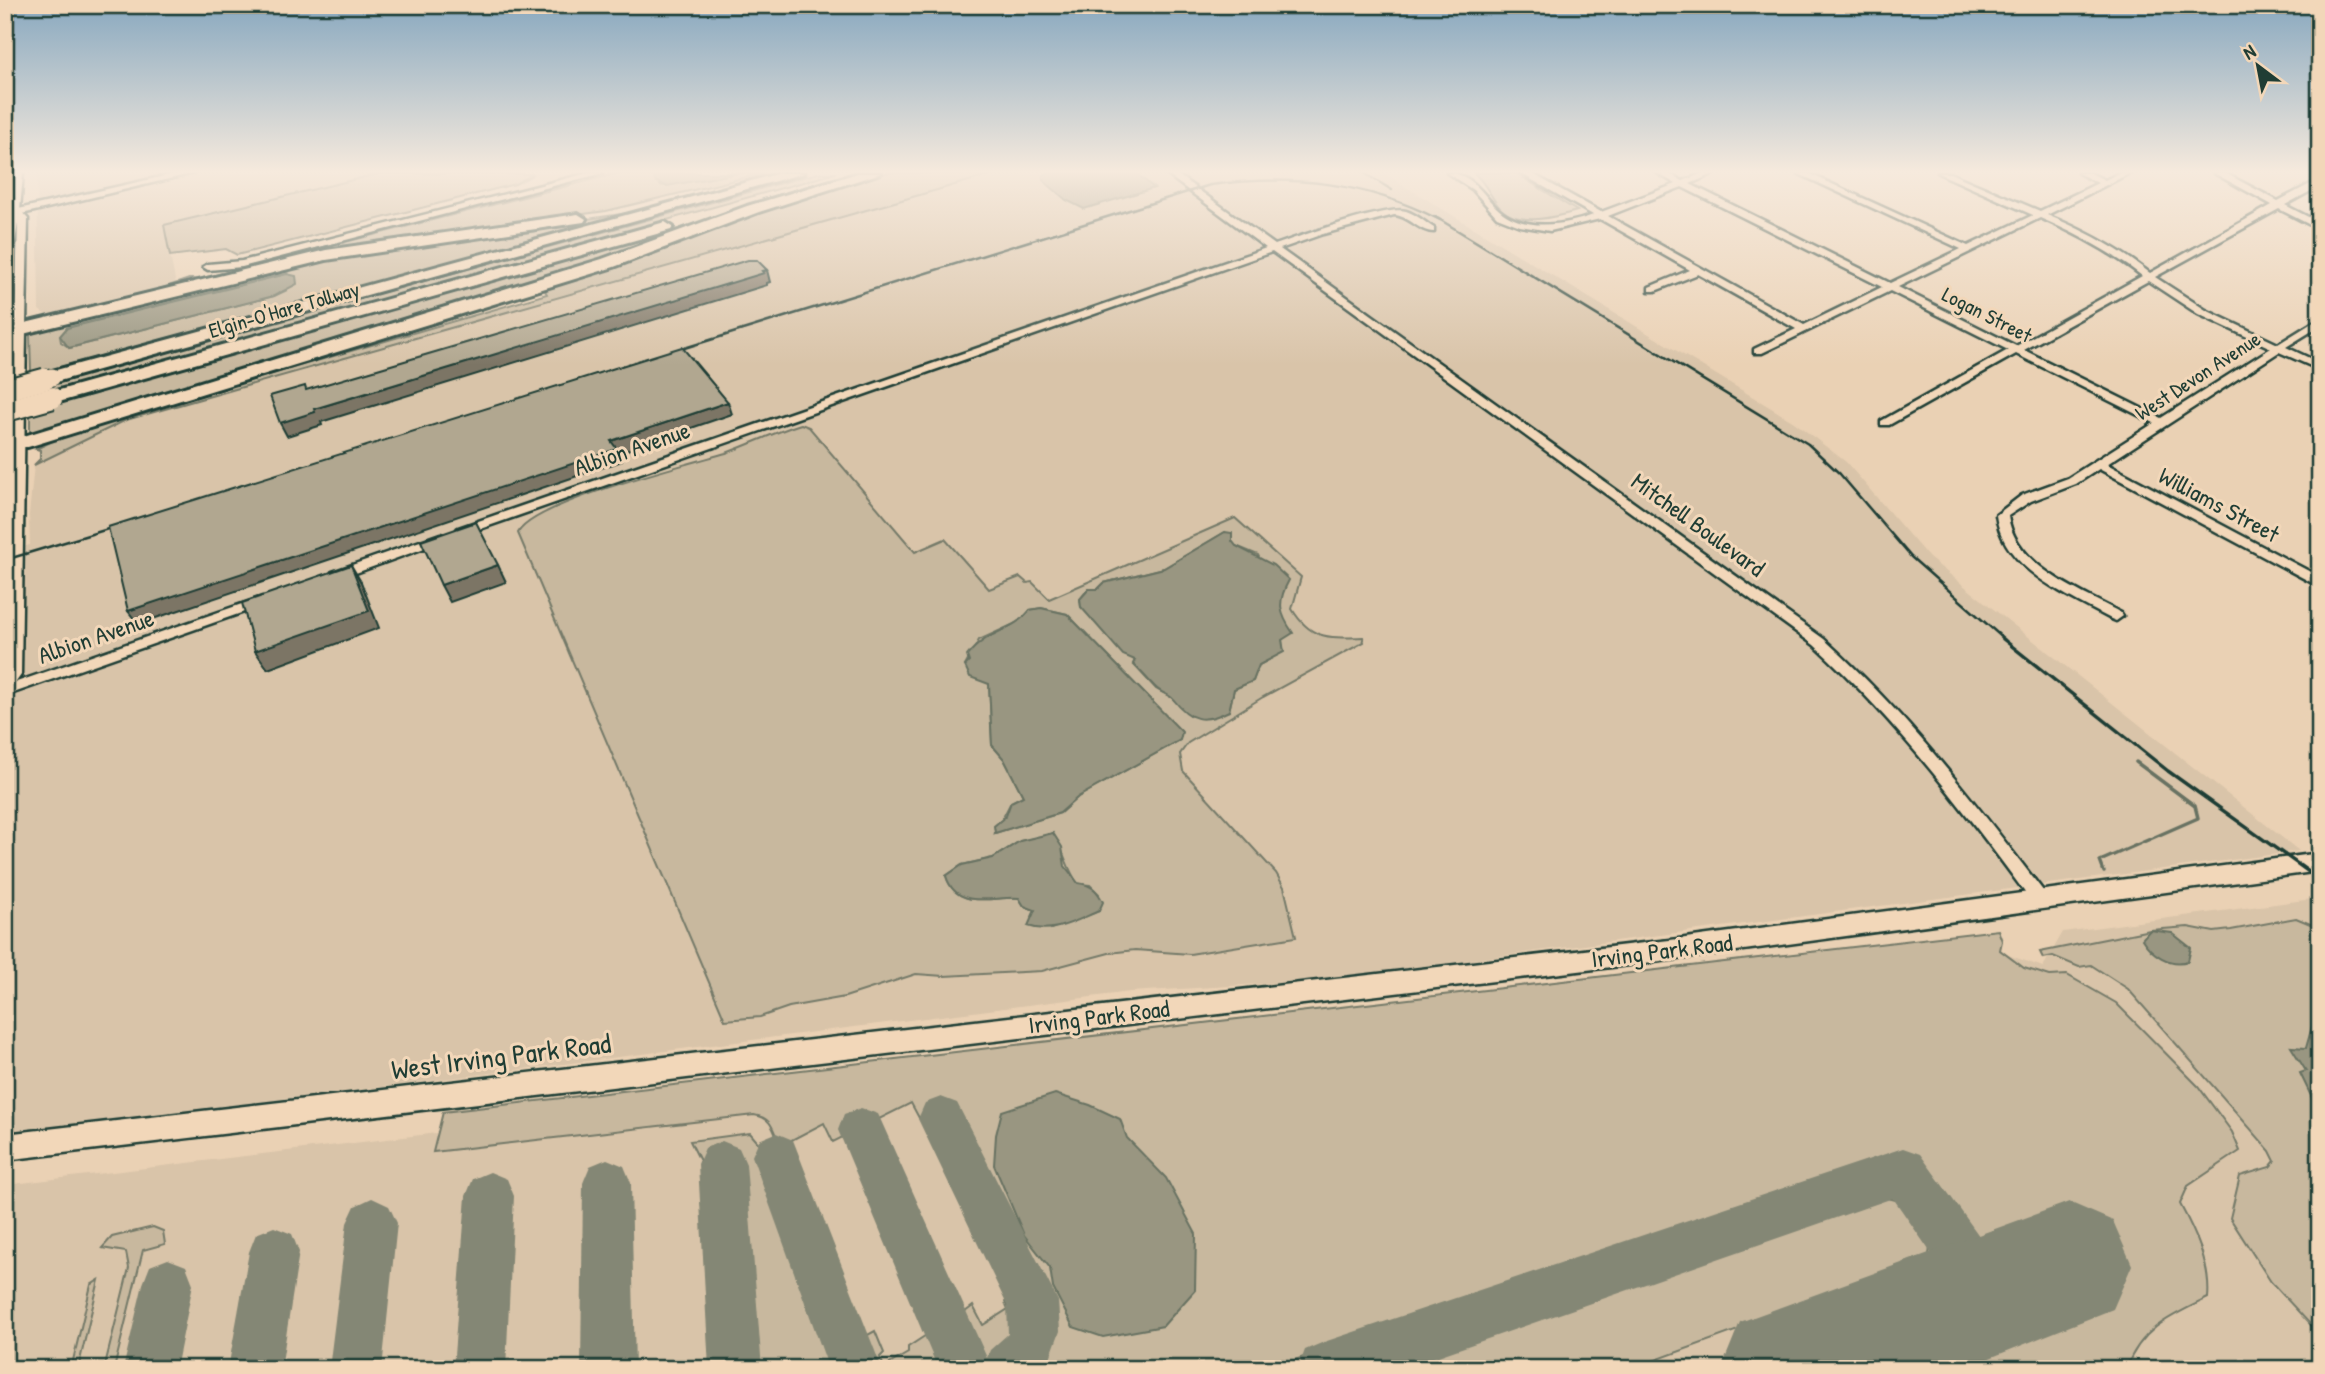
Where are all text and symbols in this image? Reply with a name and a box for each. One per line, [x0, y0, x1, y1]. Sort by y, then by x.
north arrow [2224, 32, 2294, 102]
text: N [2238, 38, 2260, 65]
street label: Elgin-O'Hare Tollway [205, 274, 363, 345]
street label: Logan Street [1937, 280, 2038, 350]
street label: West Devon Avenue [2129, 324, 2266, 427]
street label: Albion Avenue [570, 413, 694, 483]
street label: Williams Street [2154, 459, 2286, 550]
street label: Mitchell Boulevard [1625, 465, 1772, 583]
street label: Albion Avenue [34, 601, 158, 671]
street label: Irving Park Road [1589, 925, 1734, 975]
street label: Irving Park Road [1026, 991, 1171, 1041]
street label: West Irving Park Road [389, 1024, 613, 1088]

